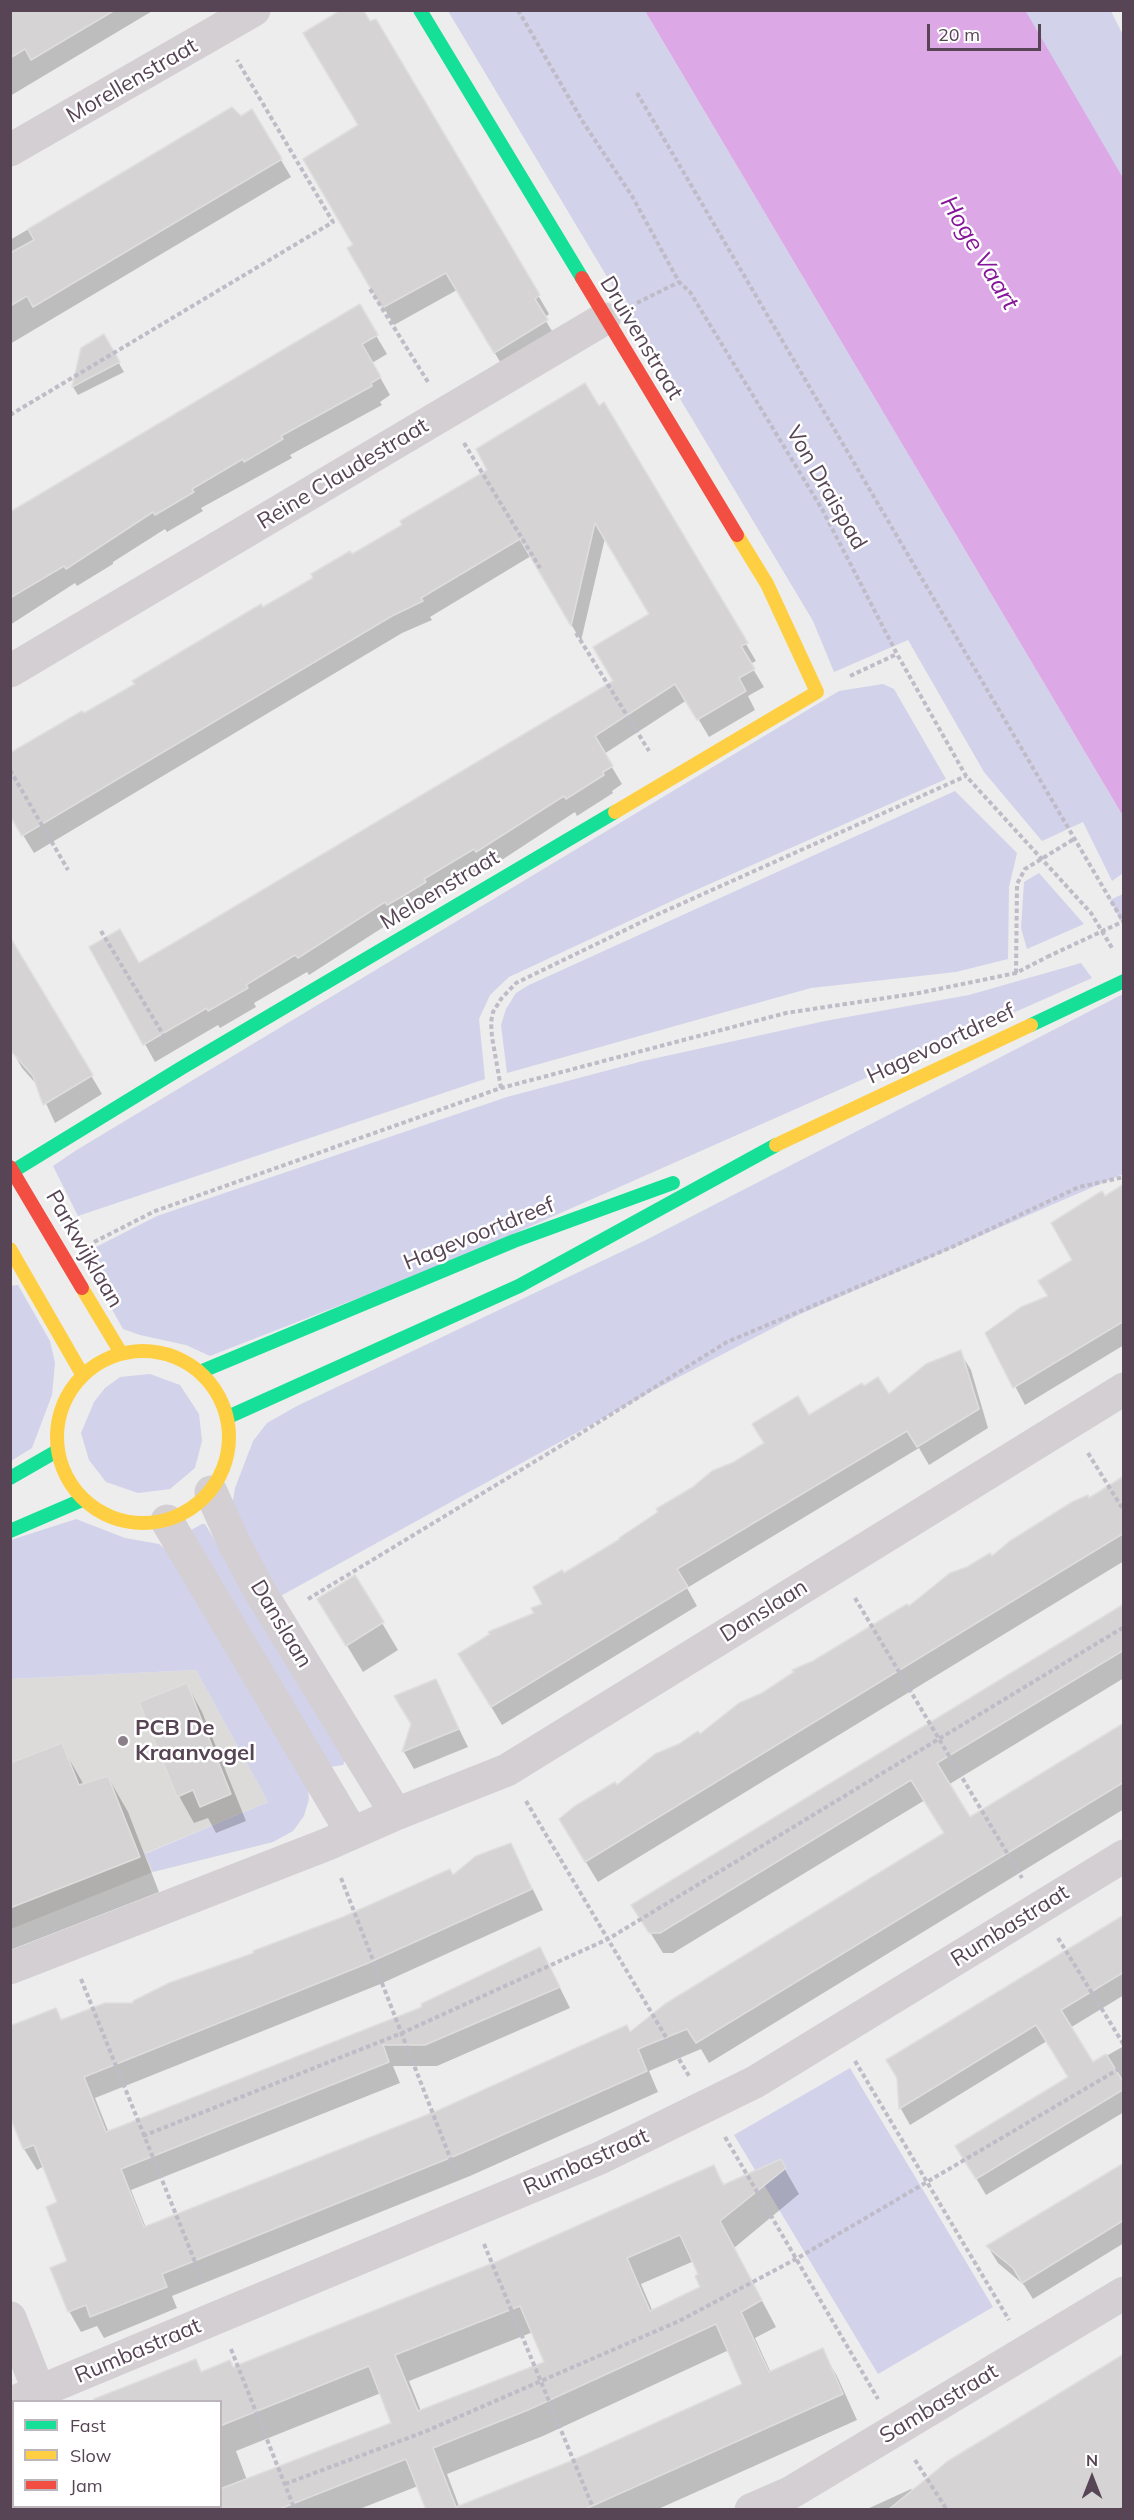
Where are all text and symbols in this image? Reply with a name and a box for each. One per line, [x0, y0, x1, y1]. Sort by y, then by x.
scale bar [930, 12, 1044, 50]
text: 20 m [938, 23, 980, 46]
street label: Morellenstraat [62, 33, 202, 129]
water label: Hoge Vaart [934, 191, 1024, 315]
street label: Druivenstraat [594, 272, 688, 404]
street label: Reine Claudestraat [253, 413, 433, 535]
street label: Von Draispad [780, 421, 872, 555]
street label: Meloenstraat [376, 844, 504, 936]
street label: Hagevoortdreef [863, 998, 1019, 1090]
street label: Parkwijklaan [40, 1186, 128, 1312]
street label: Hagevoortdreef [400, 1192, 558, 1276]
street label: Danslaan [715, 1574, 813, 1648]
street label: Danslaan [244, 1575, 318, 1673]
place label: PCB De Kraanvogel [135, 1715, 255, 1766]
marker: PCB De Kraanvogel [116, 1734, 130, 1748]
street label: Rumbastraat [946, 1879, 1074, 1973]
street label: Rumbastraat [519, 2123, 653, 2201]
street label: Rumbastraat [71, 2313, 205, 2389]
street label: Sambastraat [875, 2358, 1003, 2450]
legend [12, 2400, 222, 2508]
text: Fast [70, 2414, 106, 2437]
text: Slow [70, 2444, 111, 2467]
north arrow [1062, 2448, 1122, 2508]
text: N [1086, 2450, 1098, 2470]
text: Jam [70, 2474, 103, 2497]

